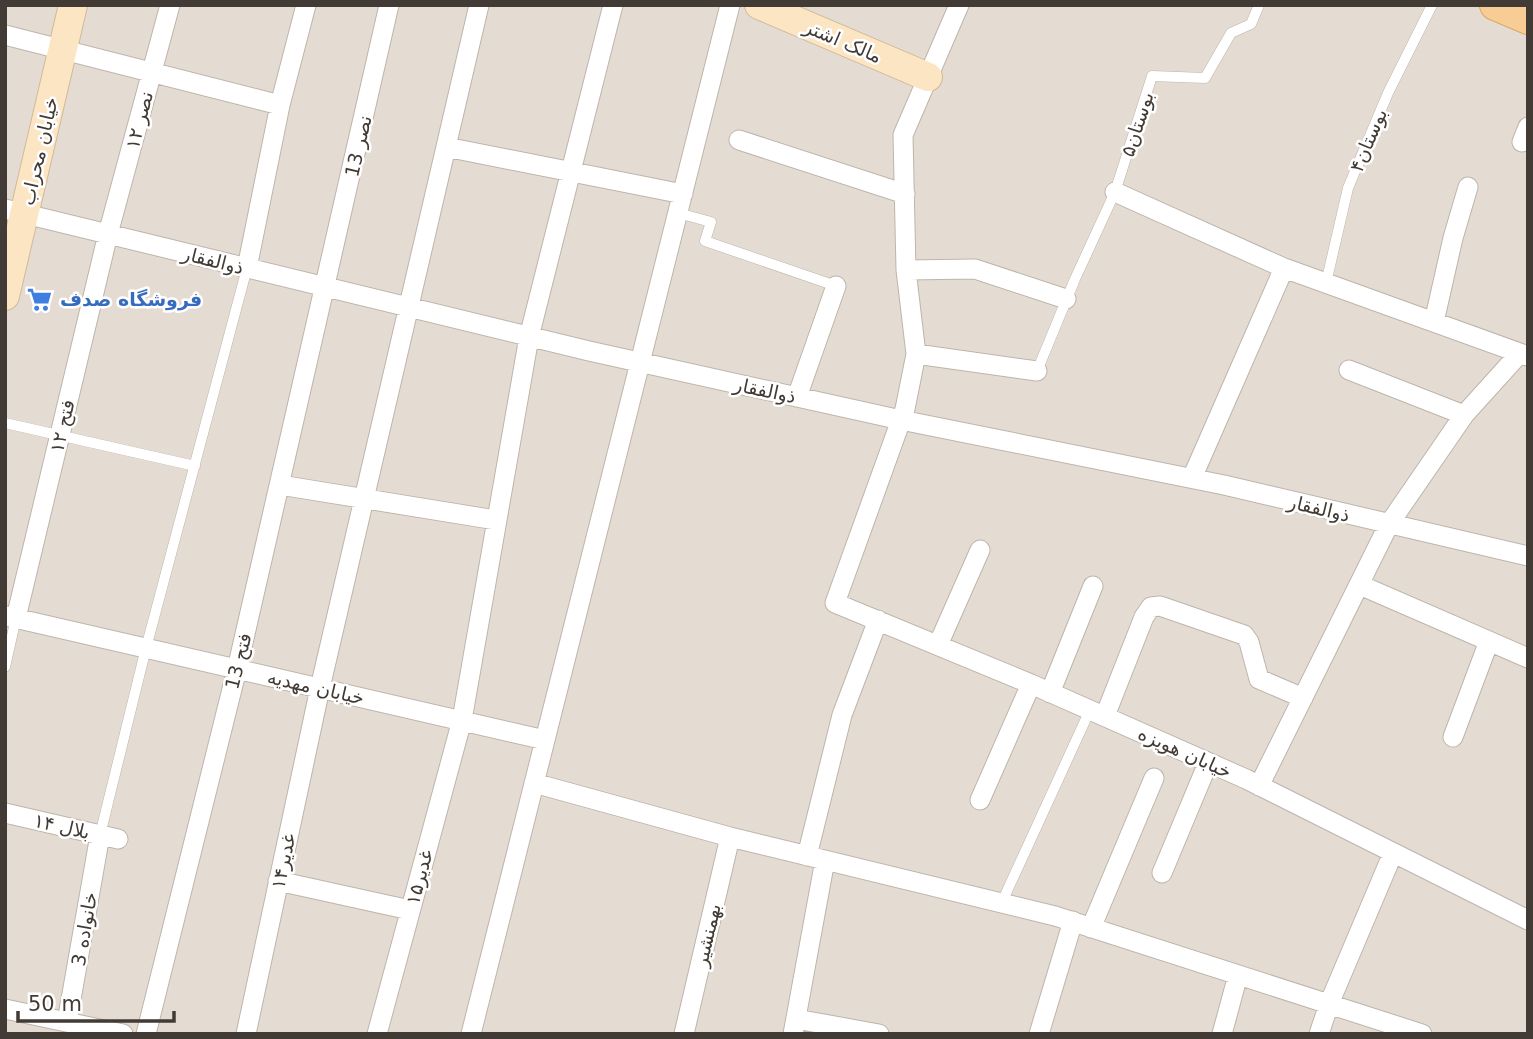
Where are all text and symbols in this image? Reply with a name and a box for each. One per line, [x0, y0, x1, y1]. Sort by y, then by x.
street label: مالک اشتر [800, 14, 885, 68]
street label: نصر ۱۲ [121, 89, 158, 151]
street label: بوستان۵ [1116, 89, 1159, 159]
street label: خیابان محراب [16, 95, 63, 208]
street label: بوستان۴ [1345, 105, 1392, 175]
street label: نصر 13 [340, 113, 377, 179]
street label: ذوالفقار [179, 241, 246, 279]
supermarket icon: فروشگاه صدف [26, 285, 54, 313]
place label: فروشگاه صدف [60, 288, 202, 311]
street label: ذوالفقار [731, 372, 798, 408]
street label: فتح ۱۲ [45, 397, 80, 455]
street label: ذوالفقار [1285, 490, 1352, 527]
street label: فتح 13 [220, 631, 257, 692]
street label: خیابان مهدیه [265, 665, 367, 710]
street label: خیابان هویزه [1134, 722, 1235, 783]
street label: بلال ۱۴ [32, 809, 92, 843]
street label: غدیر۱۴ [266, 831, 301, 891]
street label: غدیر۱۵ [401, 847, 438, 907]
street label: خانواده 3 [67, 890, 102, 968]
street label: بهمنشیر [689, 901, 726, 970]
scale bar [18, 979, 173, 1023]
text: 50 m [28, 992, 82, 1016]

